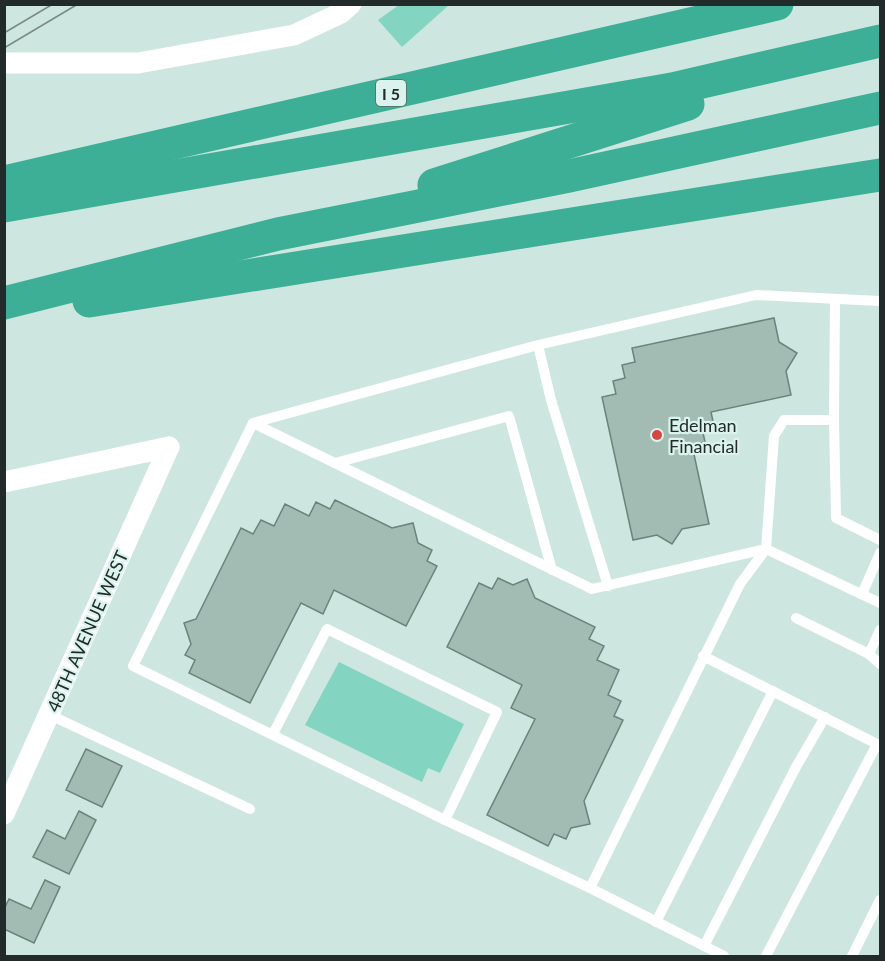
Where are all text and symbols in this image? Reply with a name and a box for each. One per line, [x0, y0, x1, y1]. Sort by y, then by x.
road number: I 5 [376, 80, 406, 106]
place label: Edelman Financial [669, 414, 739, 457]
marker: Edelman Financial [650, 428, 664, 442]
street label: 48TH AVENUE WEST [42, 547, 133, 715]

